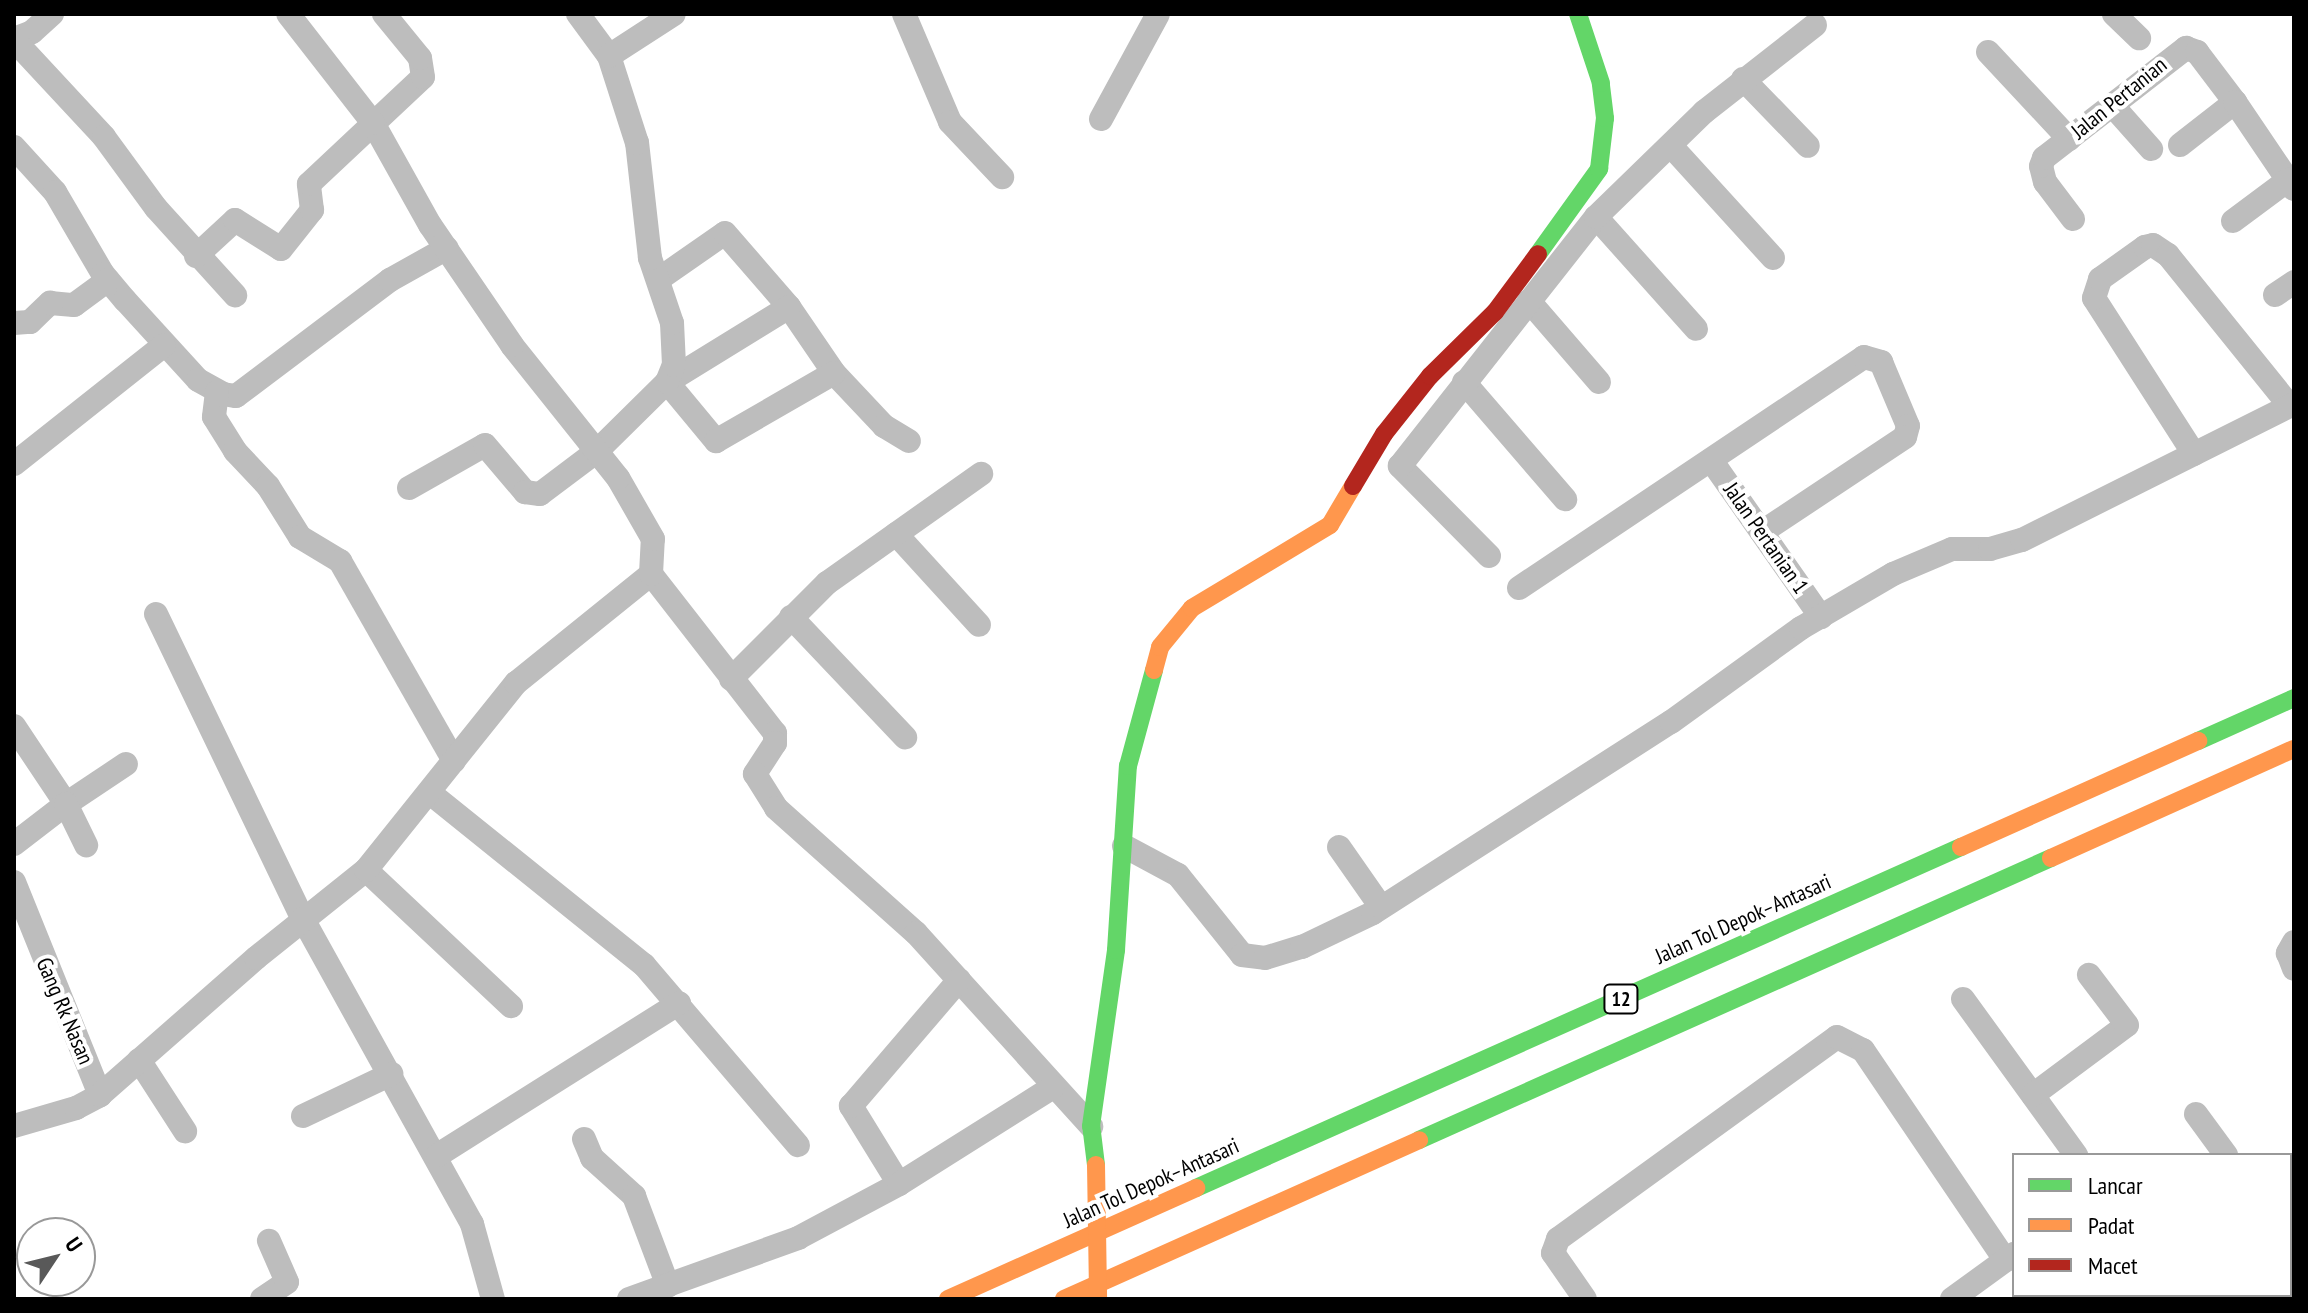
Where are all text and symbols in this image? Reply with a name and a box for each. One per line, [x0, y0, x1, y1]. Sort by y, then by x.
street label: Jalan Pertanian [2066, 52, 2172, 144]
street label: Jalan Pertanian 1 [1718, 477, 1814, 599]
street label: Jalan Tol Depok–Antasari [1651, 868, 1835, 970]
street label: Gang Rk Nasan [31, 953, 99, 1069]
road number: 12 [1603, 983, 1639, 1015]
street label: Jalan Tol Depok–Antasari [1059, 1132, 1243, 1234]
legend [2012, 1153, 2292, 1297]
text: Lancar [2088, 1170, 2142, 1201]
text: Padat [2088, 1210, 2134, 1241]
north arrow [16, 1217, 96, 1297]
text: U [59, 1232, 89, 1257]
text: Macet [2088, 1250, 2138, 1281]

